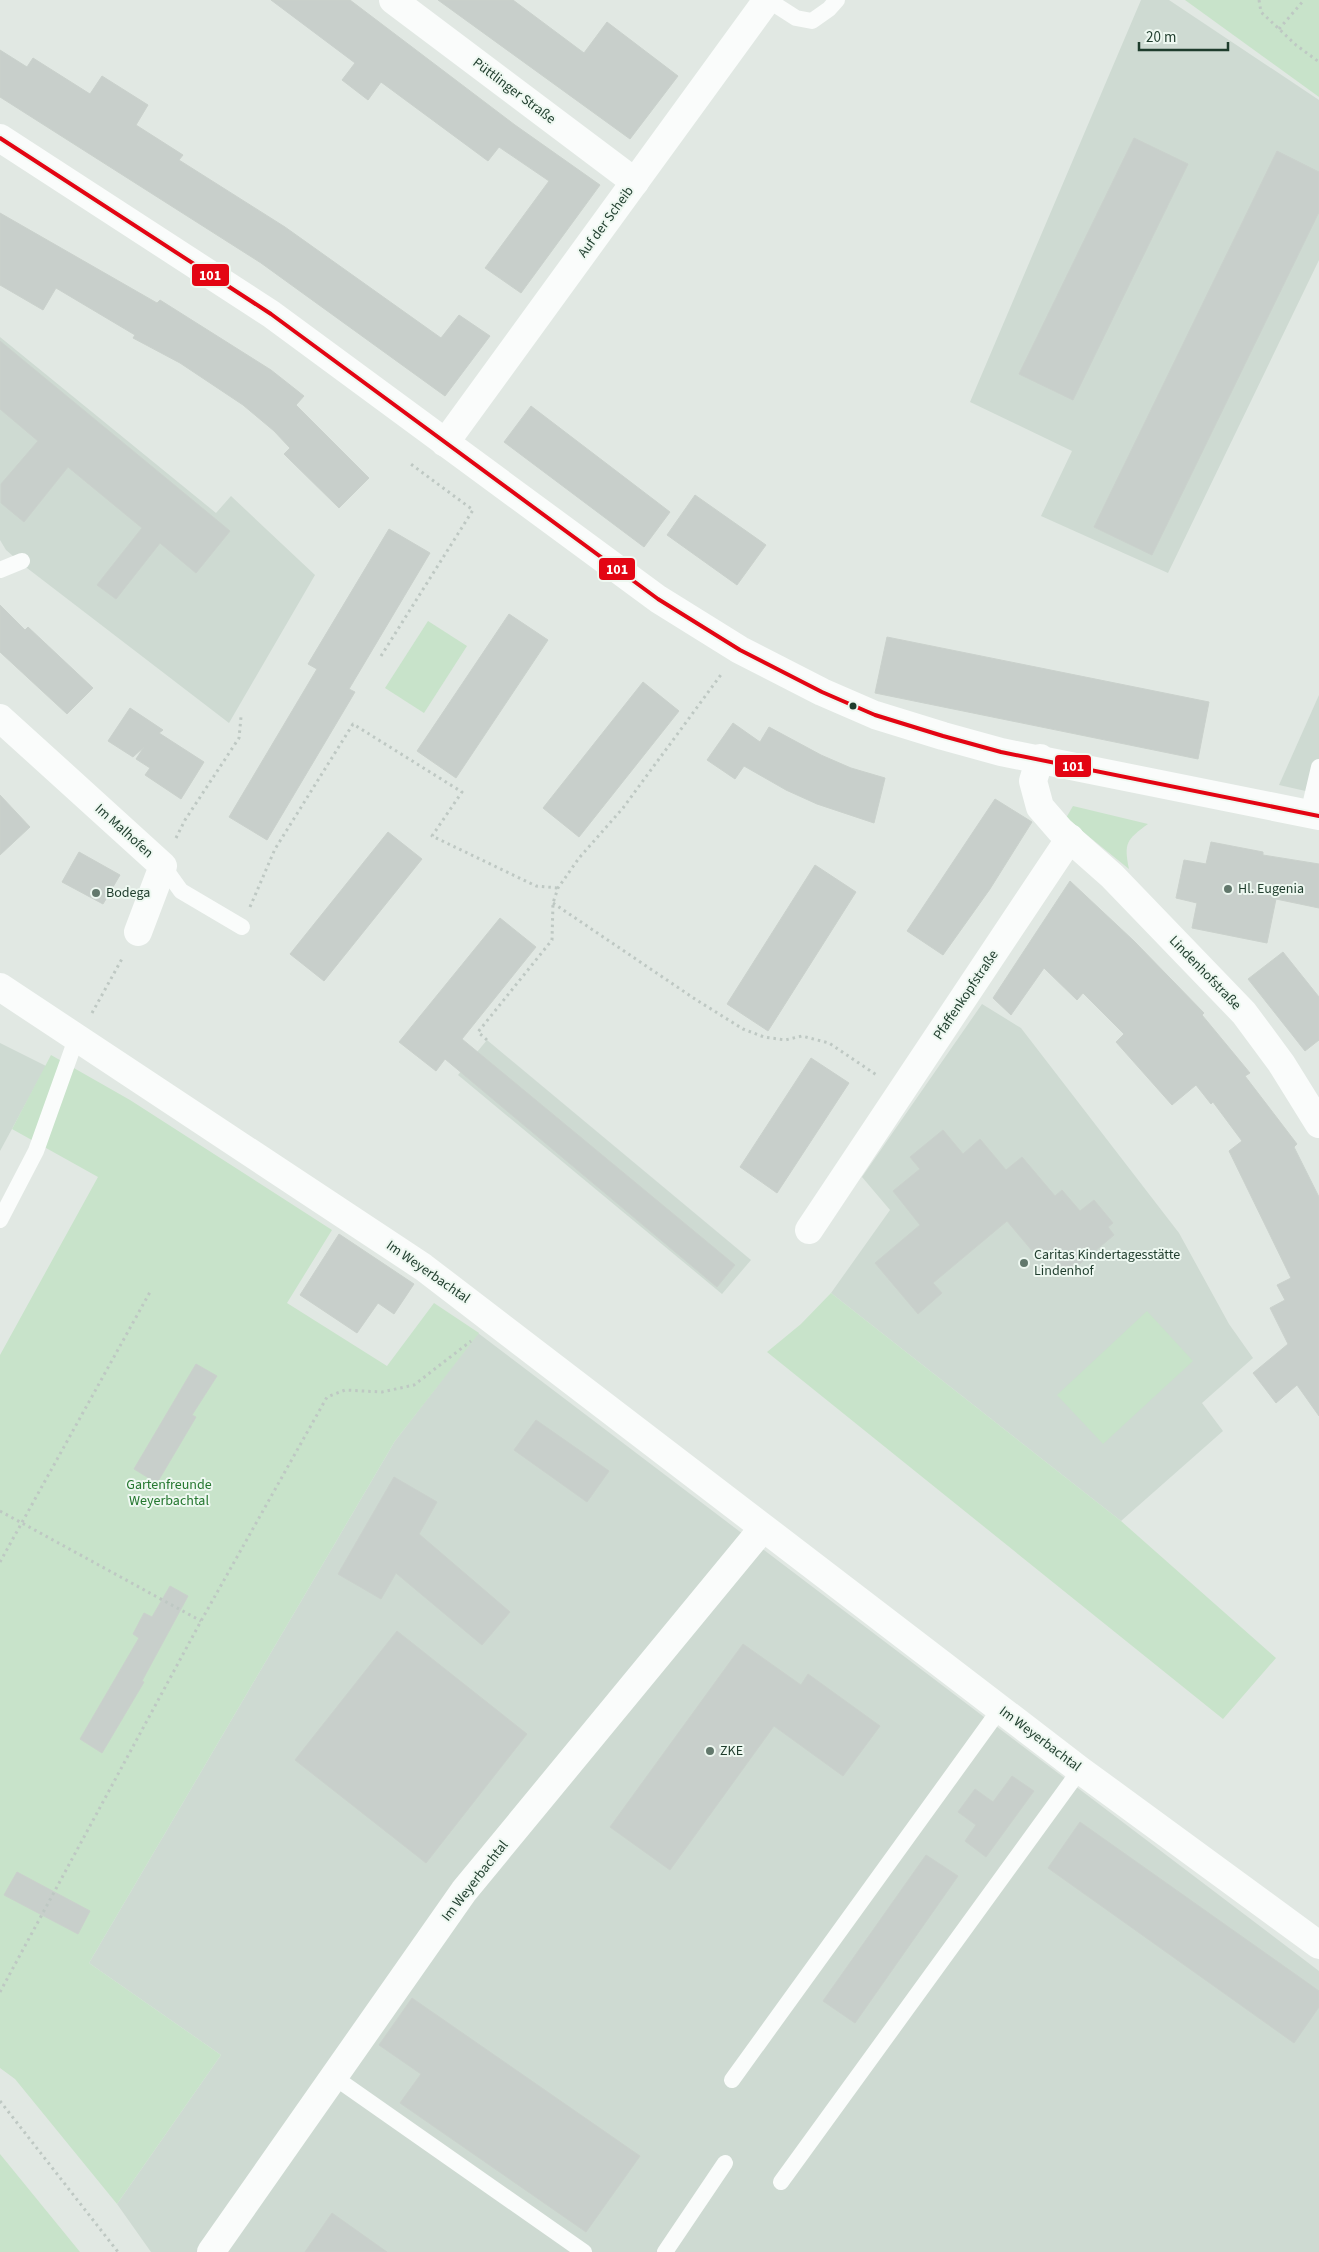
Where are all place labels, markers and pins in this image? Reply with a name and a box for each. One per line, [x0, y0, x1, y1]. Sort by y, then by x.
unlabelled marker [848, 701, 858, 711]
place label: Hl. Eugenia [1238, 879, 1304, 899]
place label: Bodega [106, 883, 150, 903]
marker: Hl. Eugenia [1222, 883, 1234, 895]
marker: Bodega [90, 887, 102, 899]
place label: Caritas Kindertagesstätte Lindenhof [1034, 1245, 1180, 1281]
marker: Caritas Kindertagesstätte Lindenhof [1018, 1257, 1030, 1269]
place label: ZKE [720, 1741, 743, 1761]
marker: ZKE [704, 1745, 716, 1757]

